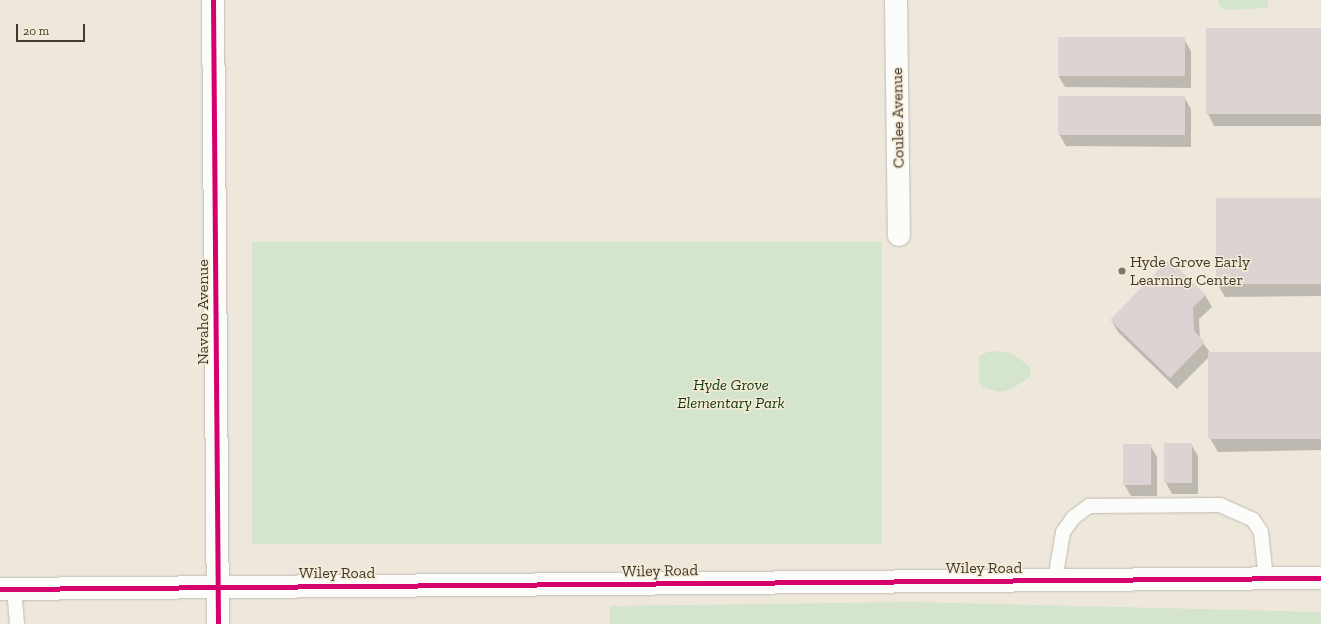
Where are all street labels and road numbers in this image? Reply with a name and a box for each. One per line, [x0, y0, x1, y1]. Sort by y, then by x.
street label: Coulee Avenue [888, 67, 908, 169]
street label: Navaho Avenue [193, 259, 213, 365]
street label: Wiley Road [946, 558, 1022, 578]
street label: Wiley Road [621, 561, 699, 581]
street label: Wiley Road [299, 563, 375, 583]

